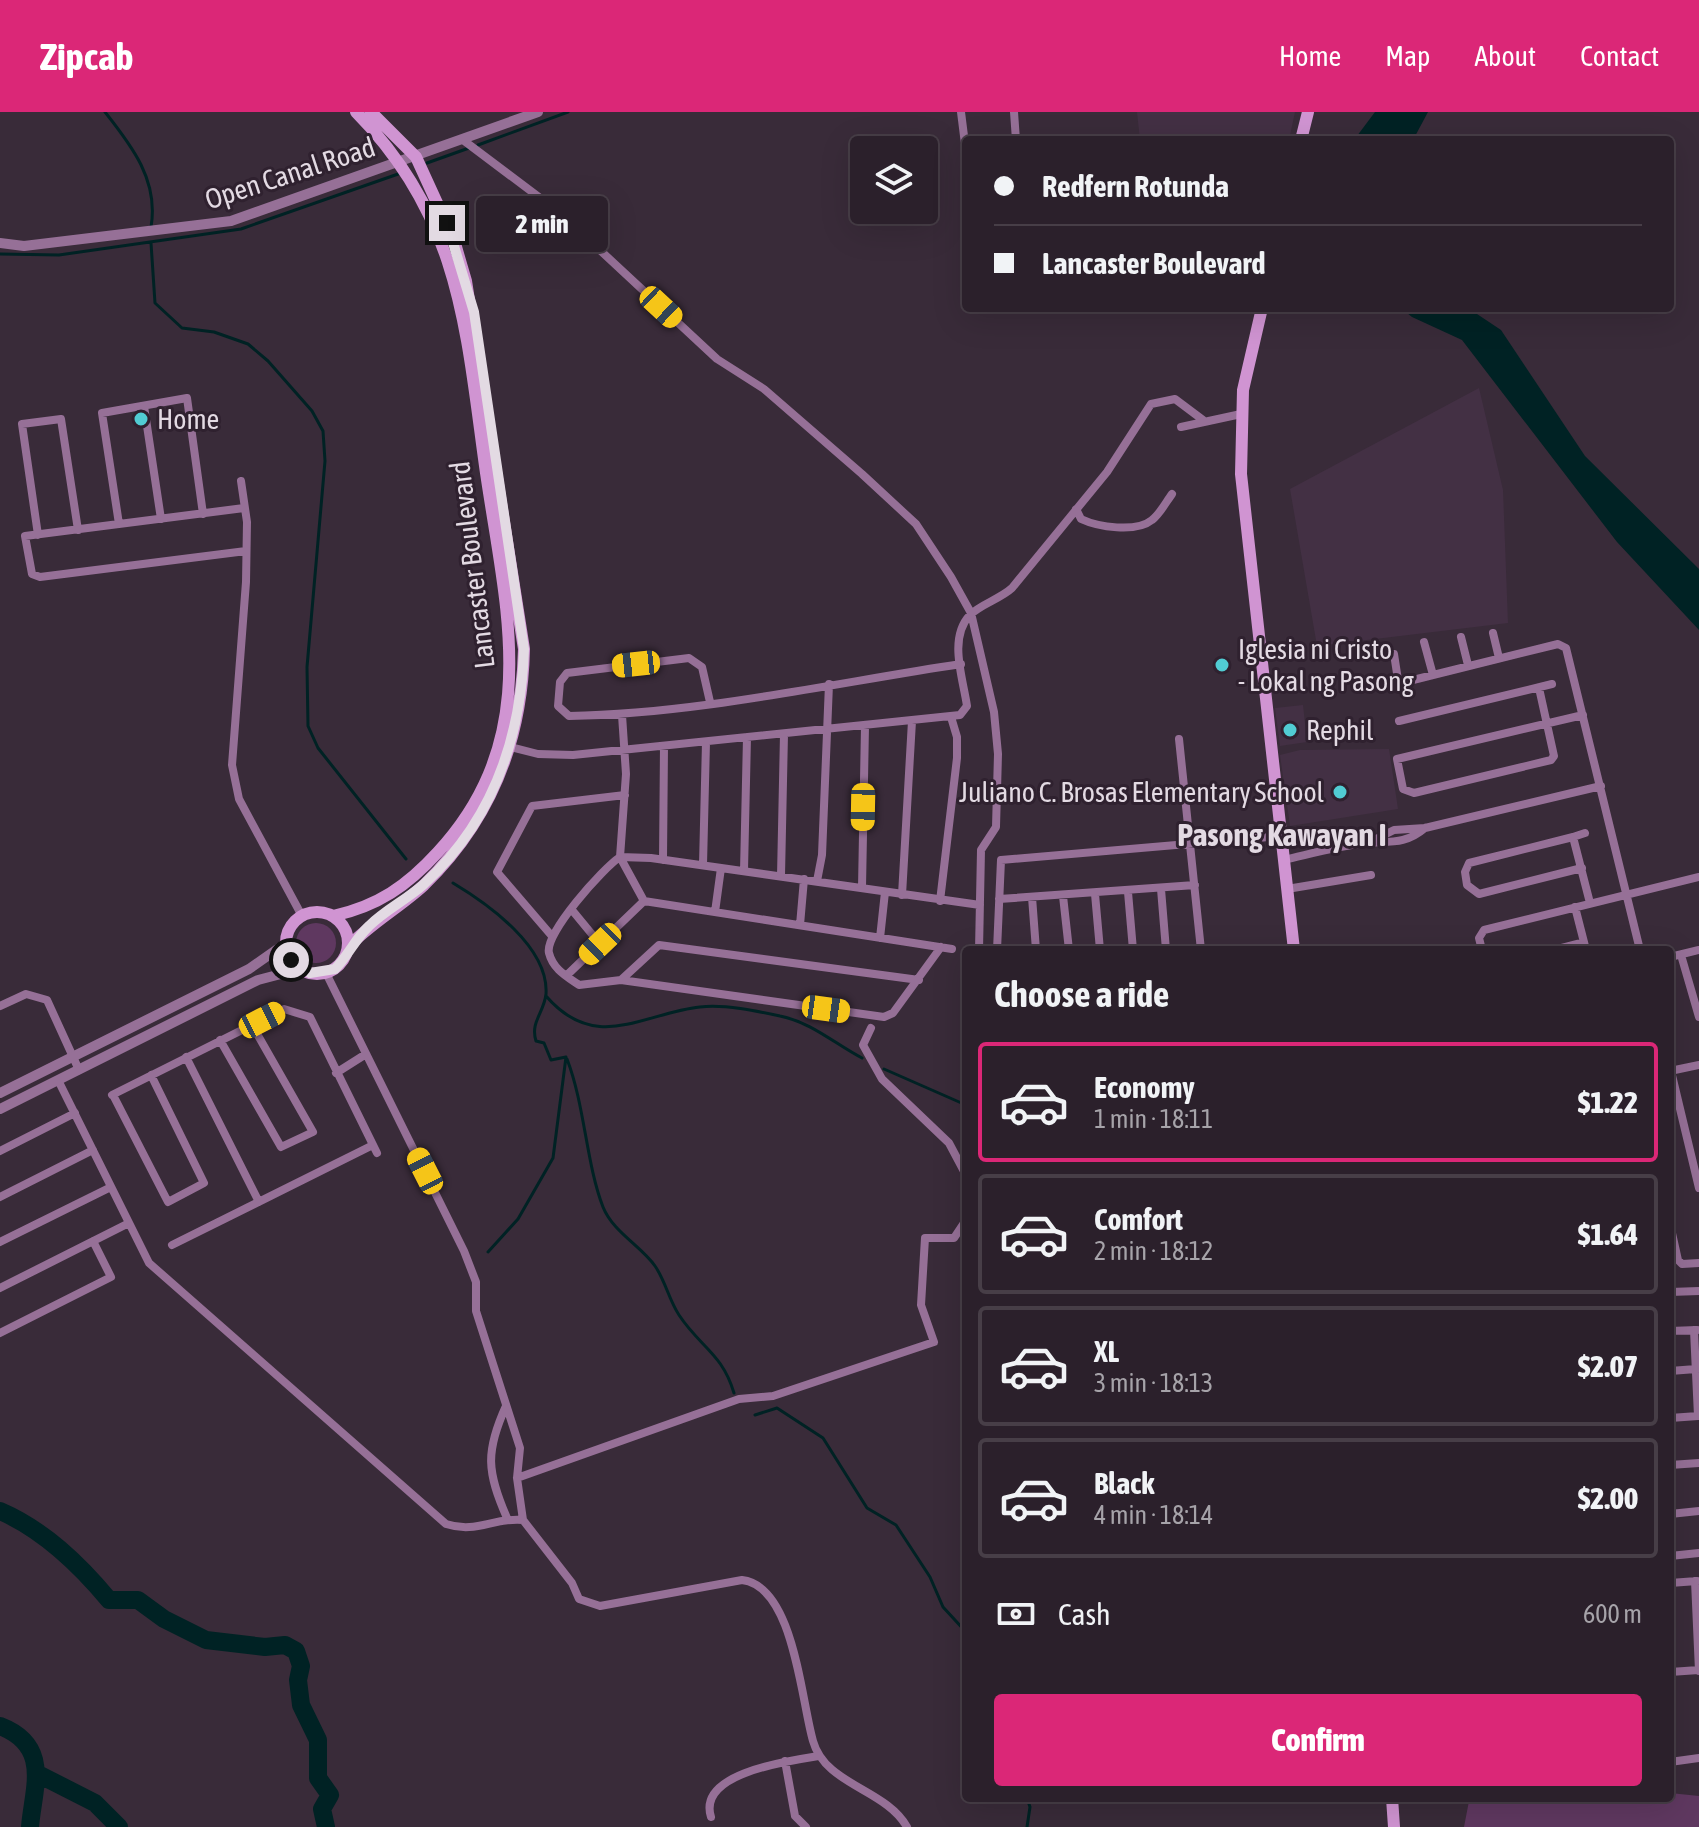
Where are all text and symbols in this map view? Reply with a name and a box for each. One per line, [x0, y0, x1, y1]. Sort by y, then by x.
text: Zipcab [40, 35, 134, 78]
text: Home [1279, 40, 1341, 72]
text: Map [1385, 40, 1430, 72]
text: About [1474, 40, 1536, 72]
text: Contact [1580, 40, 1659, 72]
street label: Open Canal Road [201, 130, 379, 216]
map controls [850, 136, 938, 224]
button: layers [850, 136, 938, 224]
text: Redfern Rotunda [1042, 169, 1229, 203]
callout: 2 min [475, 195, 607, 251]
route end [429, 205, 465, 241]
text: 2 min [515, 209, 569, 239]
text: Lancaster Boulevard [1042, 246, 1266, 280]
car [635, 282, 687, 332]
place label: Home [157, 403, 219, 435]
marker: Home [132, 410, 150, 428]
street label: Lancaster Boulevard [443, 460, 501, 670]
place label: Iglesia ni Cristo - Lokal ng Pasong [1238, 633, 1414, 697]
car [611, 650, 661, 678]
marker: Iglesia ni Cristo - Lokal ng Pasong [1213, 656, 1231, 674]
place label: Rephil [1306, 714, 1374, 746]
marker: Rephil [1281, 721, 1299, 739]
place label: Juliano C. Brosas Elementary School [959, 776, 1325, 808]
car [851, 783, 875, 831]
marker: Juliano C. Brosas Elementary School [1331, 783, 1349, 801]
district label: Pasong Kawayan I [1177, 816, 1387, 853]
car [574, 919, 626, 969]
route start [273, 942, 309, 978]
text: Choose a ride [994, 973, 1169, 1015]
car [801, 994, 851, 1024]
car [235, 998, 289, 1042]
icon: car [998, 1066, 1070, 1138]
text: Economy [1094, 1070, 1195, 1104]
text: $1.22 [1578, 1085, 1638, 1119]
text: 1 min · 18:11 [1094, 1104, 1213, 1134]
car [403, 1144, 447, 1198]
icon: car [998, 1198, 1070, 1270]
text: Comfort [1094, 1202, 1183, 1236]
text: $1.64 [1578, 1217, 1638, 1251]
text: 2 min · 18:12 [1094, 1236, 1213, 1266]
icon: car [998, 1330, 1070, 1402]
text: XL [1094, 1334, 1119, 1368]
text: $2.07 [1578, 1349, 1638, 1383]
text: 3 min · 18:13 [1094, 1368, 1213, 1398]
icon: car [998, 1462, 1070, 1534]
text: Black [1094, 1466, 1154, 1500]
text: $2.00 [1578, 1481, 1638, 1515]
text: 4 min · 18:14 [1094, 1500, 1213, 1530]
icon: cash [994, 1592, 1038, 1636]
text: Cash [1058, 1597, 1111, 1631]
text: 600 m [1583, 1599, 1642, 1629]
button: Confirm [994, 1694, 1642, 1786]

